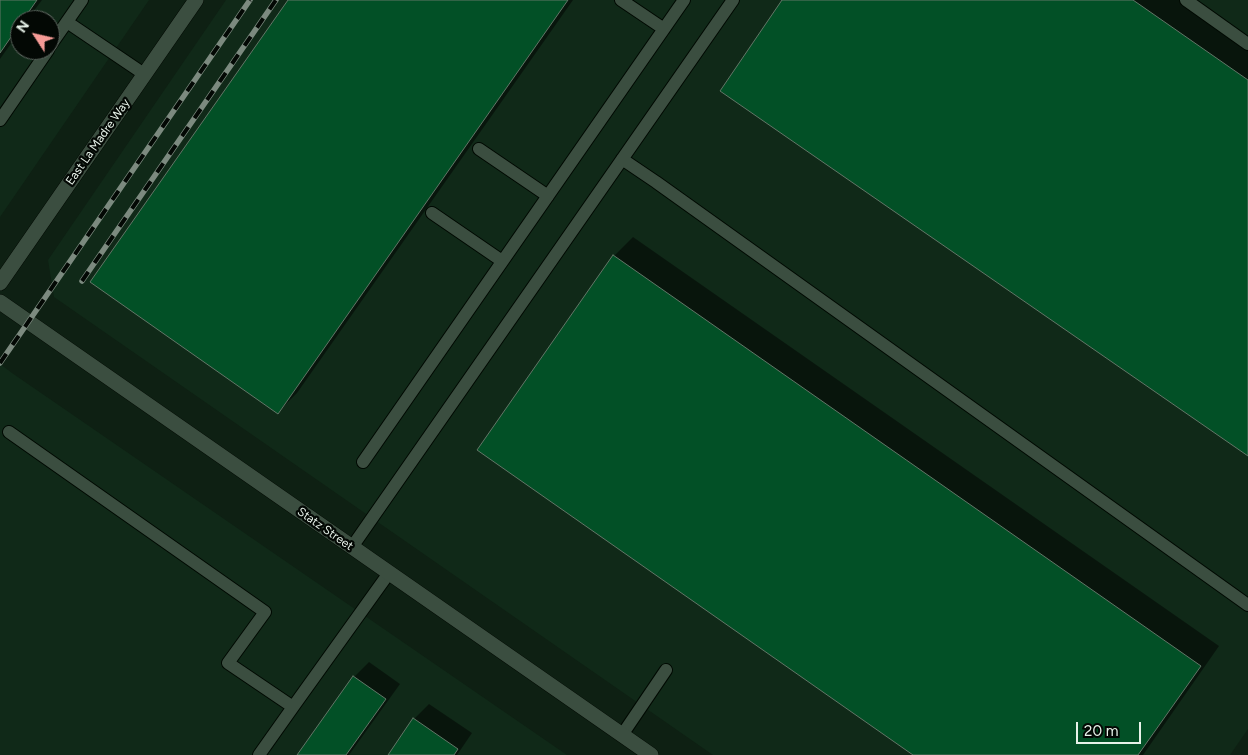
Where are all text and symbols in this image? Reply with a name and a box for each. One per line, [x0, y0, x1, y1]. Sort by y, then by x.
north arrow [10, 10, 60, 60]
text: N [13, 17, 33, 36]
street label: East La Madre Way [63, 96, 133, 188]
street label: Statz Street [294, 504, 356, 554]
scale bar [1078, 712, 1143, 744]
text: 20 m [1084, 722, 1118, 740]

